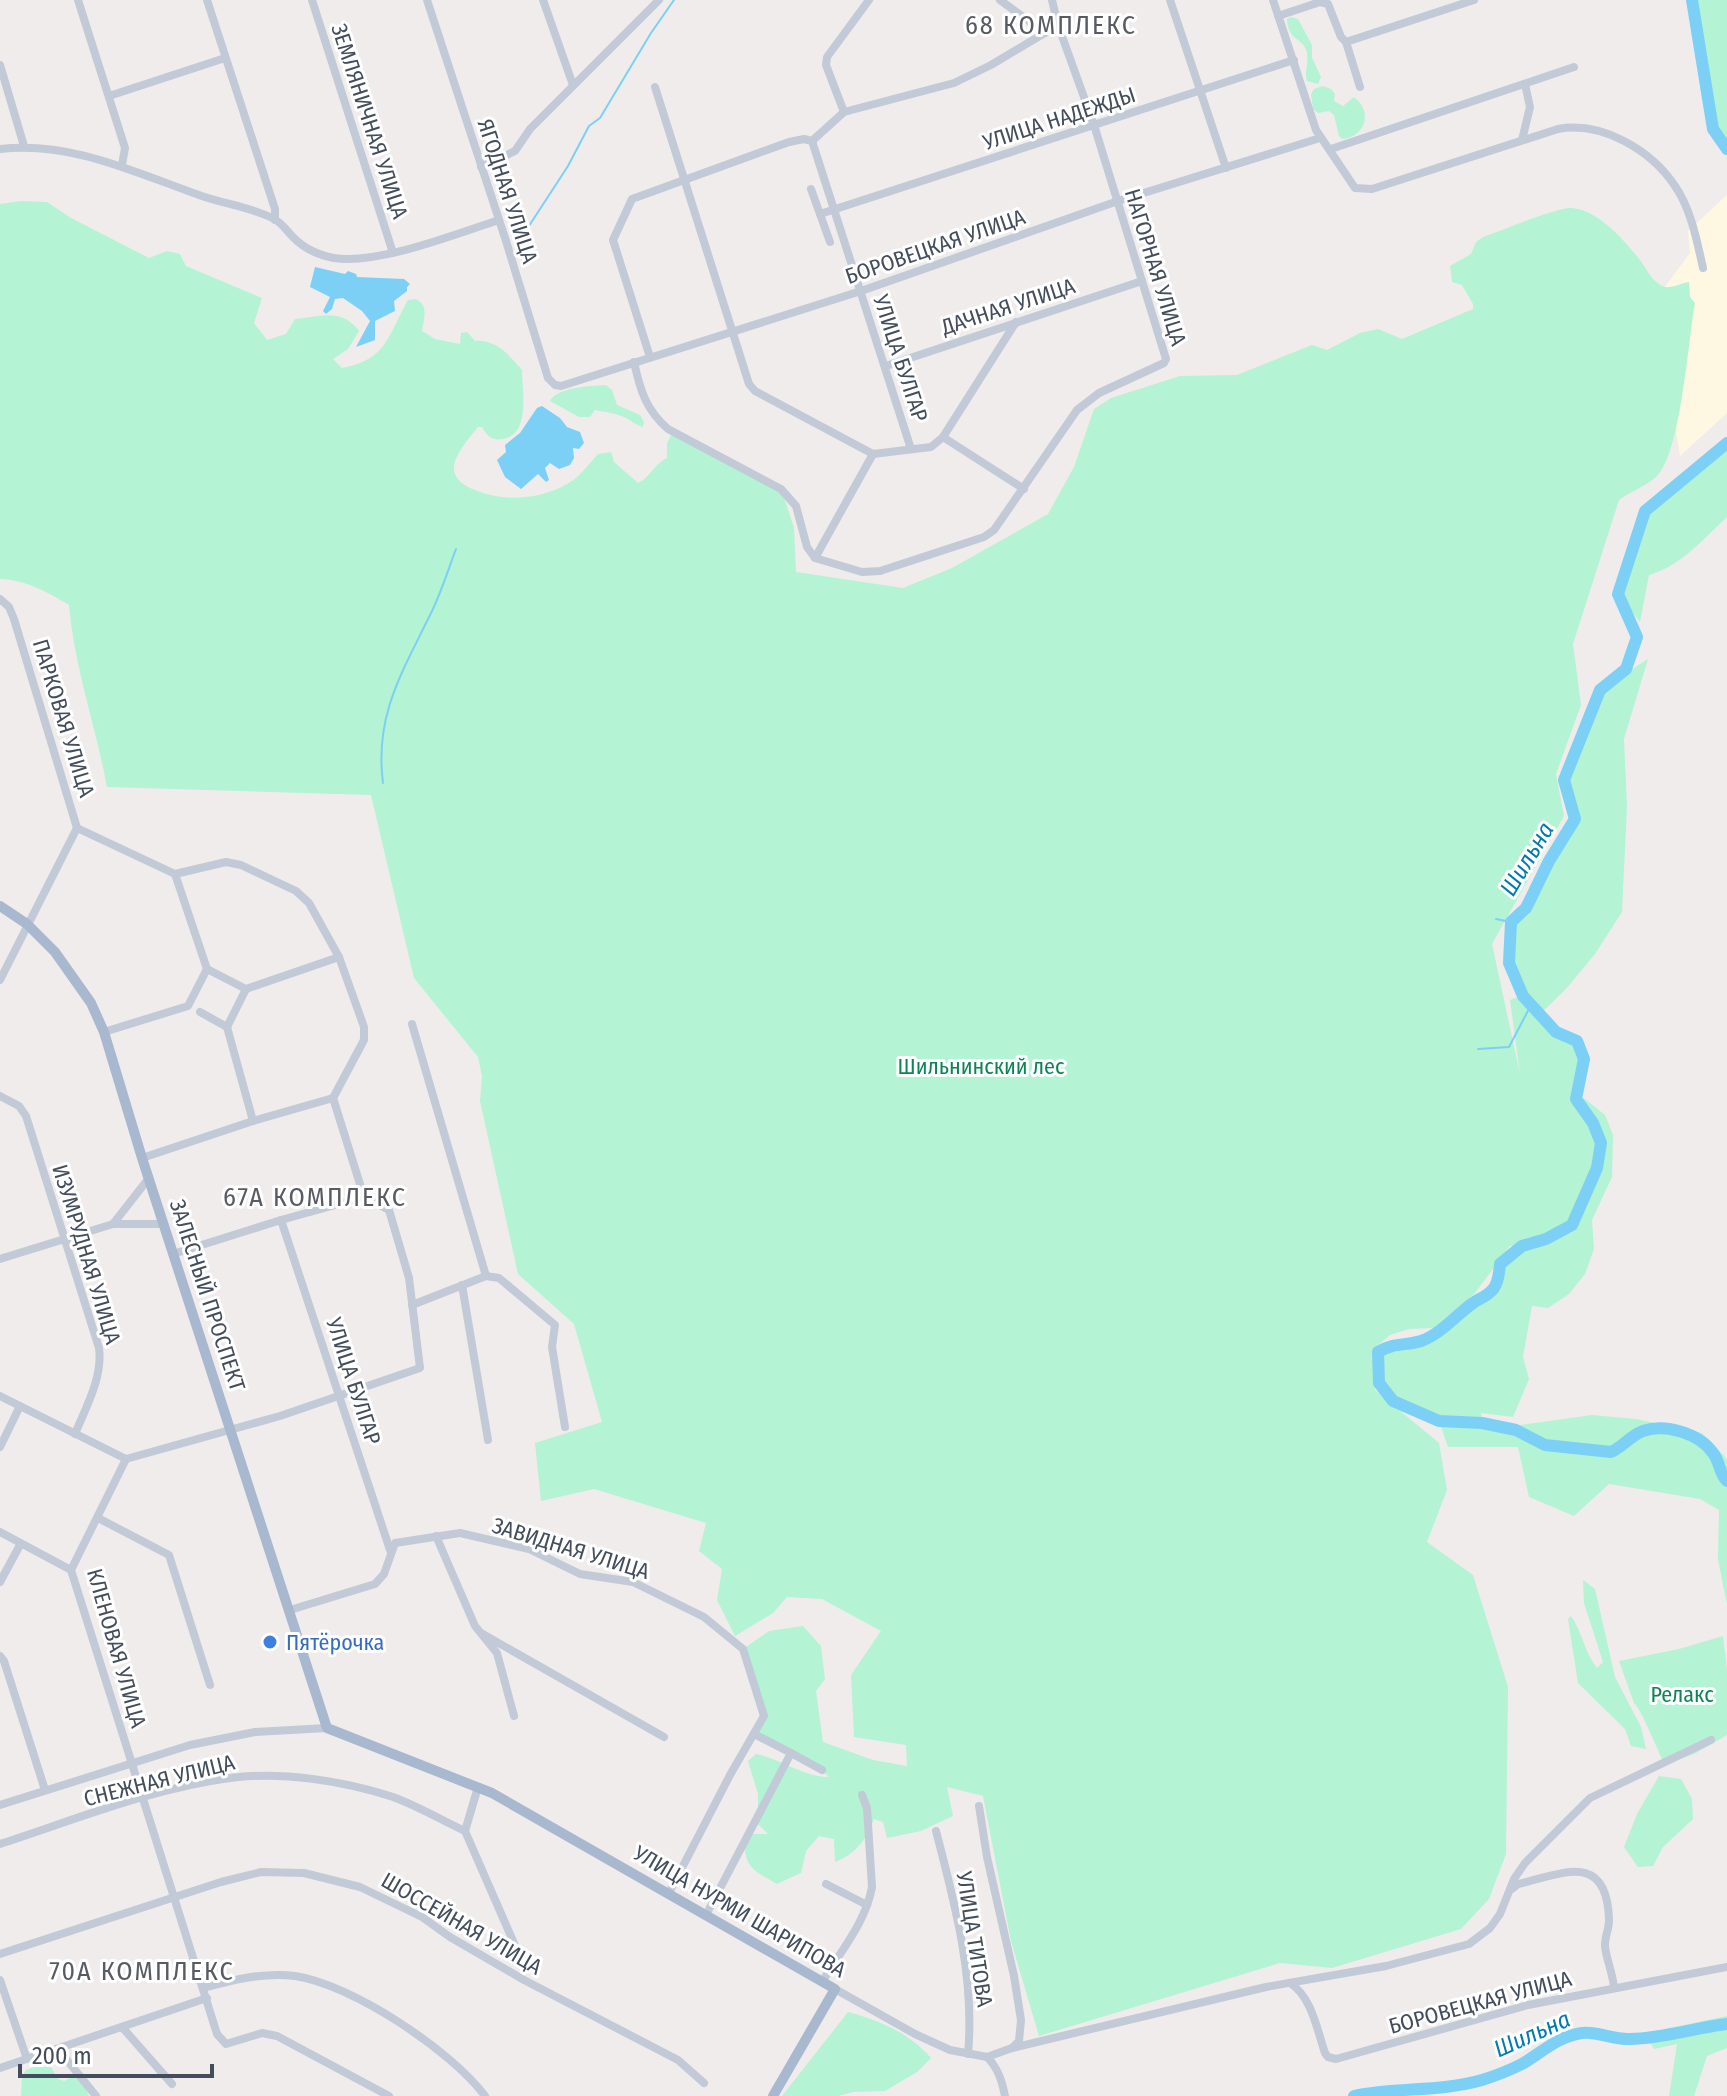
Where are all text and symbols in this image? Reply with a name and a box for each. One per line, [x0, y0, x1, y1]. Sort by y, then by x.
district label: 68 КОМПЛЕКС [965, 10, 1137, 41]
street label: ЗЕМЛЯНИЧНАЯ УЛИЦА [325, 20, 414, 223]
street label: УЛИЦА НАДЕЖДЫ [978, 81, 1139, 156]
street label: ЯГОДНАЯ УЛИЦА [471, 116, 544, 267]
street label: НАГОРНАЯ УЛИЦА [1119, 185, 1192, 349]
street label: БОРОВЕЦКАЯ УЛИЦА [842, 203, 1029, 290]
street label: ДАЧНАЯ УЛИЦА [937, 272, 1079, 341]
street label: УЛИЦА БУЛГАР [867, 290, 934, 425]
street label: ПАРКОВАЯ УЛИЦА [27, 636, 100, 801]
water label: Шильна [1494, 817, 1560, 901]
park label: Шильнинский лес [898, 1053, 1065, 1080]
street label: ИЗУМРУДНАЯ УЛИЦА [46, 1161, 127, 1348]
district label: 67А КОМПЛЕКС [223, 1182, 407, 1213]
street label: ЗАЛЕСНЫЙ ПРОСПЕКТ [164, 1196, 251, 1395]
street label: УЛИЦА БУЛГАР [320, 1313, 387, 1448]
street label: ЗАВИДНАЯ УЛИЦА [489, 1512, 653, 1585]
street label: КЛЕНОВАЯ УЛИЦА [81, 1565, 152, 1731]
place label: Пятёрочка [286, 1629, 384, 1656]
marker: Пятёрочка [261, 1633, 279, 1651]
park label: Релакс [1650, 1681, 1714, 1708]
street label: СНЕЖНАЯ УЛИЦА [81, 1749, 238, 1812]
street label: УЛИЦА НУРМИ ШАРИПОВА [628, 1839, 851, 1984]
street label: ШОССЕЙНАЯ УЛИЦА [377, 1866, 547, 1981]
street label: УЛИЦА ТИТОВА [950, 1868, 999, 2009]
district label: 70А КОМПЛЕКС [49, 1956, 235, 1987]
street label: БОРОВЕЦКАЯ УЛИЦА [1386, 1965, 1575, 2040]
water label: Шильна [1489, 2005, 1575, 2063]
scale bar [20, 2028, 212, 2078]
text: 200 m [32, 2042, 92, 2070]

